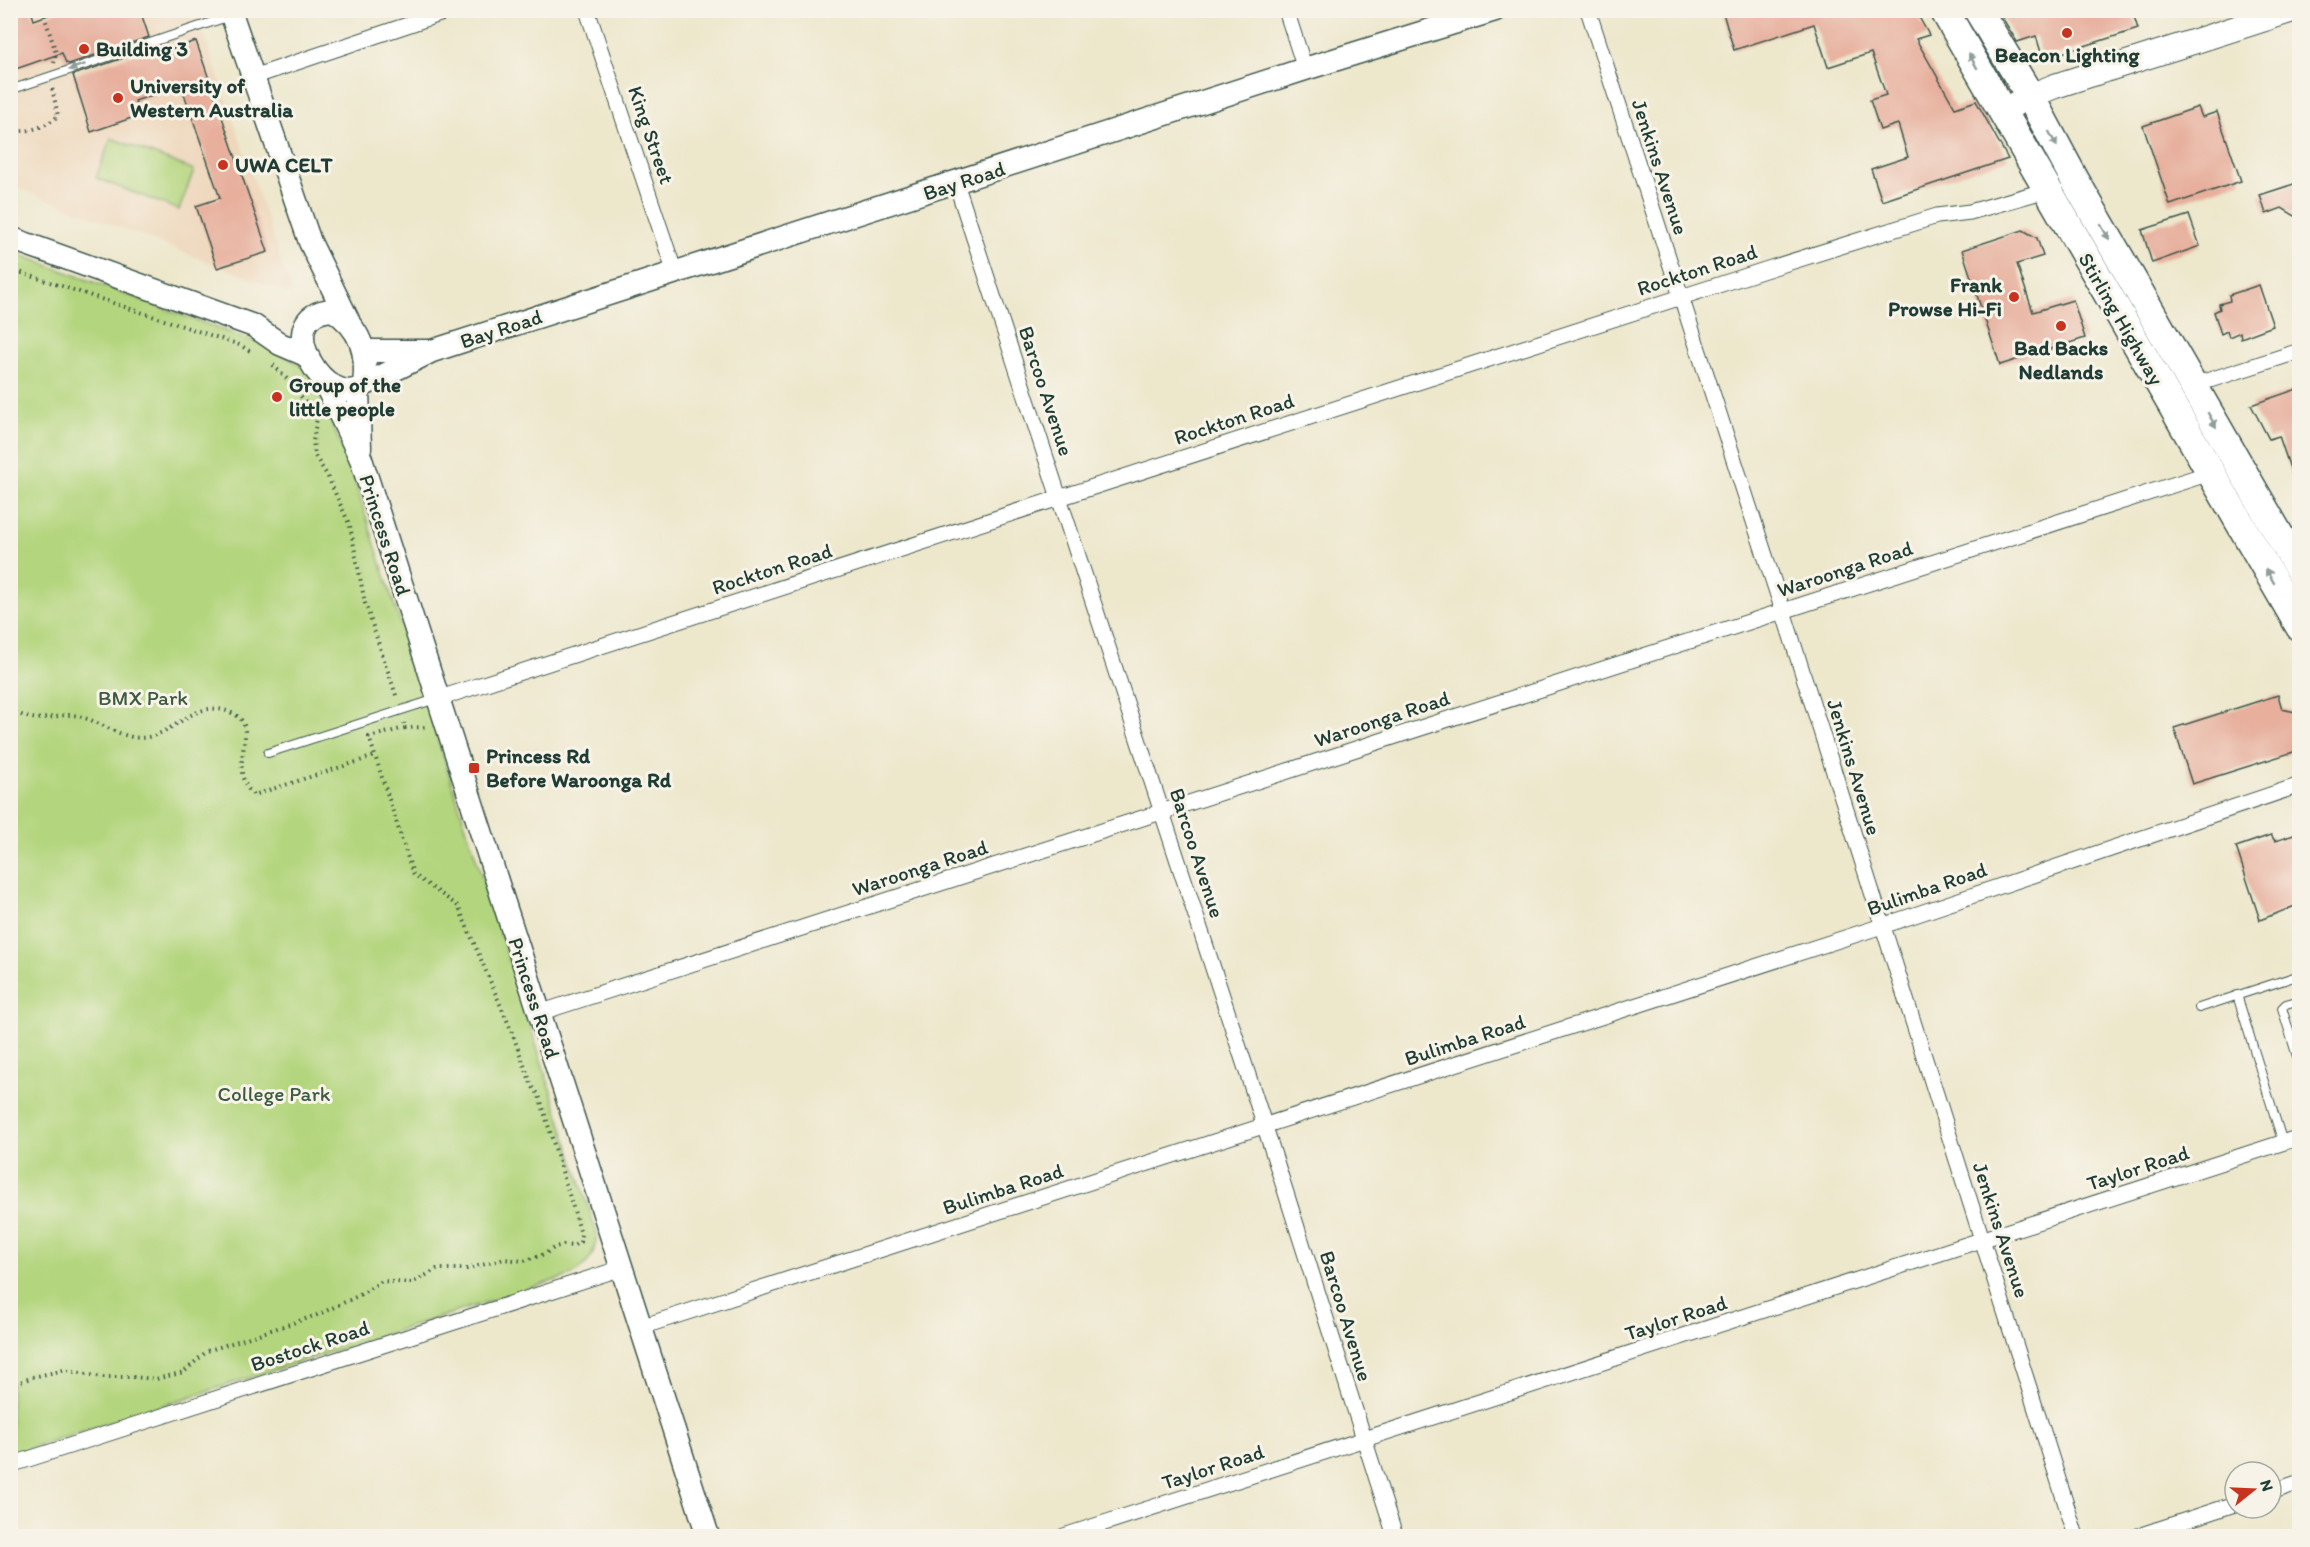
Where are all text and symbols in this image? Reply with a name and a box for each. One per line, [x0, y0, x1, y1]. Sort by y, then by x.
marker: Beacon Lighting [2060, 26, 2074, 40]
place label: Building 3 [96, 36, 188, 62]
marker: Building 3 [77, 42, 91, 56]
place label: Beacon Lighting [1995, 42, 2140, 68]
one-way arrow [1968, 52, 1978, 69]
one-way arrow [68, 63, 86, 73]
place label: University of Western Australia [130, 73, 294, 122]
street label: King Street [623, 83, 680, 187]
marker: University of Western Australia [111, 91, 125, 105]
street label: Jenkins Avenue [1627, 96, 1694, 238]
one-way arrow [2048, 131, 2058, 148]
place label: UWA CELT [235, 152, 333, 177]
street label: Bay Road [920, 156, 1008, 206]
marker: UWA CELT [216, 158, 230, 172]
one-way arrow [2100, 224, 2110, 241]
street label: Rockton Road [1634, 238, 1760, 301]
street label: Stirling Highway [2073, 248, 2169, 389]
place label: Frank Prowse Hi-Fi [1888, 272, 2003, 321]
marker: Frank Prowse Hi-Fi [2007, 290, 2021, 304]
street label: Bay Road [457, 304, 545, 354]
marker: Bad Backs Nedlands [2054, 319, 2068, 333]
street label: Barcoo Avenue [1014, 323, 1079, 459]
place label: Bad Backs Nedlands [2014, 335, 2108, 384]
place label: Group of the little people [289, 372, 401, 422]
street label: Rockton Road [1171, 387, 1297, 450]
marker: Group of the little people [270, 390, 284, 404]
one-way arrow [2207, 412, 2218, 428]
street label: Princess Road [354, 471, 417, 599]
street label: Waroonga Road [1774, 535, 1916, 602]
street label: Rockton Road [709, 537, 835, 600]
one-way arrow [2265, 568, 2276, 584]
park label: BMX Park [98, 685, 188, 710]
street label: Waroonga Road [1311, 685, 1453, 752]
street label: Jenkins Avenue [1822, 696, 1887, 838]
place label: Princess Rd Before Waroonga Rd [486, 743, 672, 793]
marker: Princess Rd Before Waroonga Rd [467, 761, 481, 775]
street label: Barcoo Avenue [1165, 785, 1230, 921]
street label: Waroonga Road [849, 834, 991, 901]
street label: Bulimba Road [1864, 856, 1990, 921]
street label: Princess Road [503, 934, 566, 1062]
street label: Bulimba Road [1401, 1008, 1529, 1071]
park label: College Park [217, 1081, 331, 1106]
street label: Taylor Road [2084, 1139, 2192, 1196]
street label: Bulimba Road [939, 1157, 1067, 1220]
street label: Jenkins Avenue [1968, 1159, 2035, 1301]
street label: Barcoo Avenue [1315, 1248, 1378, 1384]
street label: Taylor Road [1622, 1289, 1730, 1346]
street label: Bostock Road [247, 1315, 372, 1376]
street label: Taylor Road [1159, 1438, 1267, 1495]
north arrow [2223, 1460, 2283, 1520]
text: N [2256, 1477, 2277, 1494]

